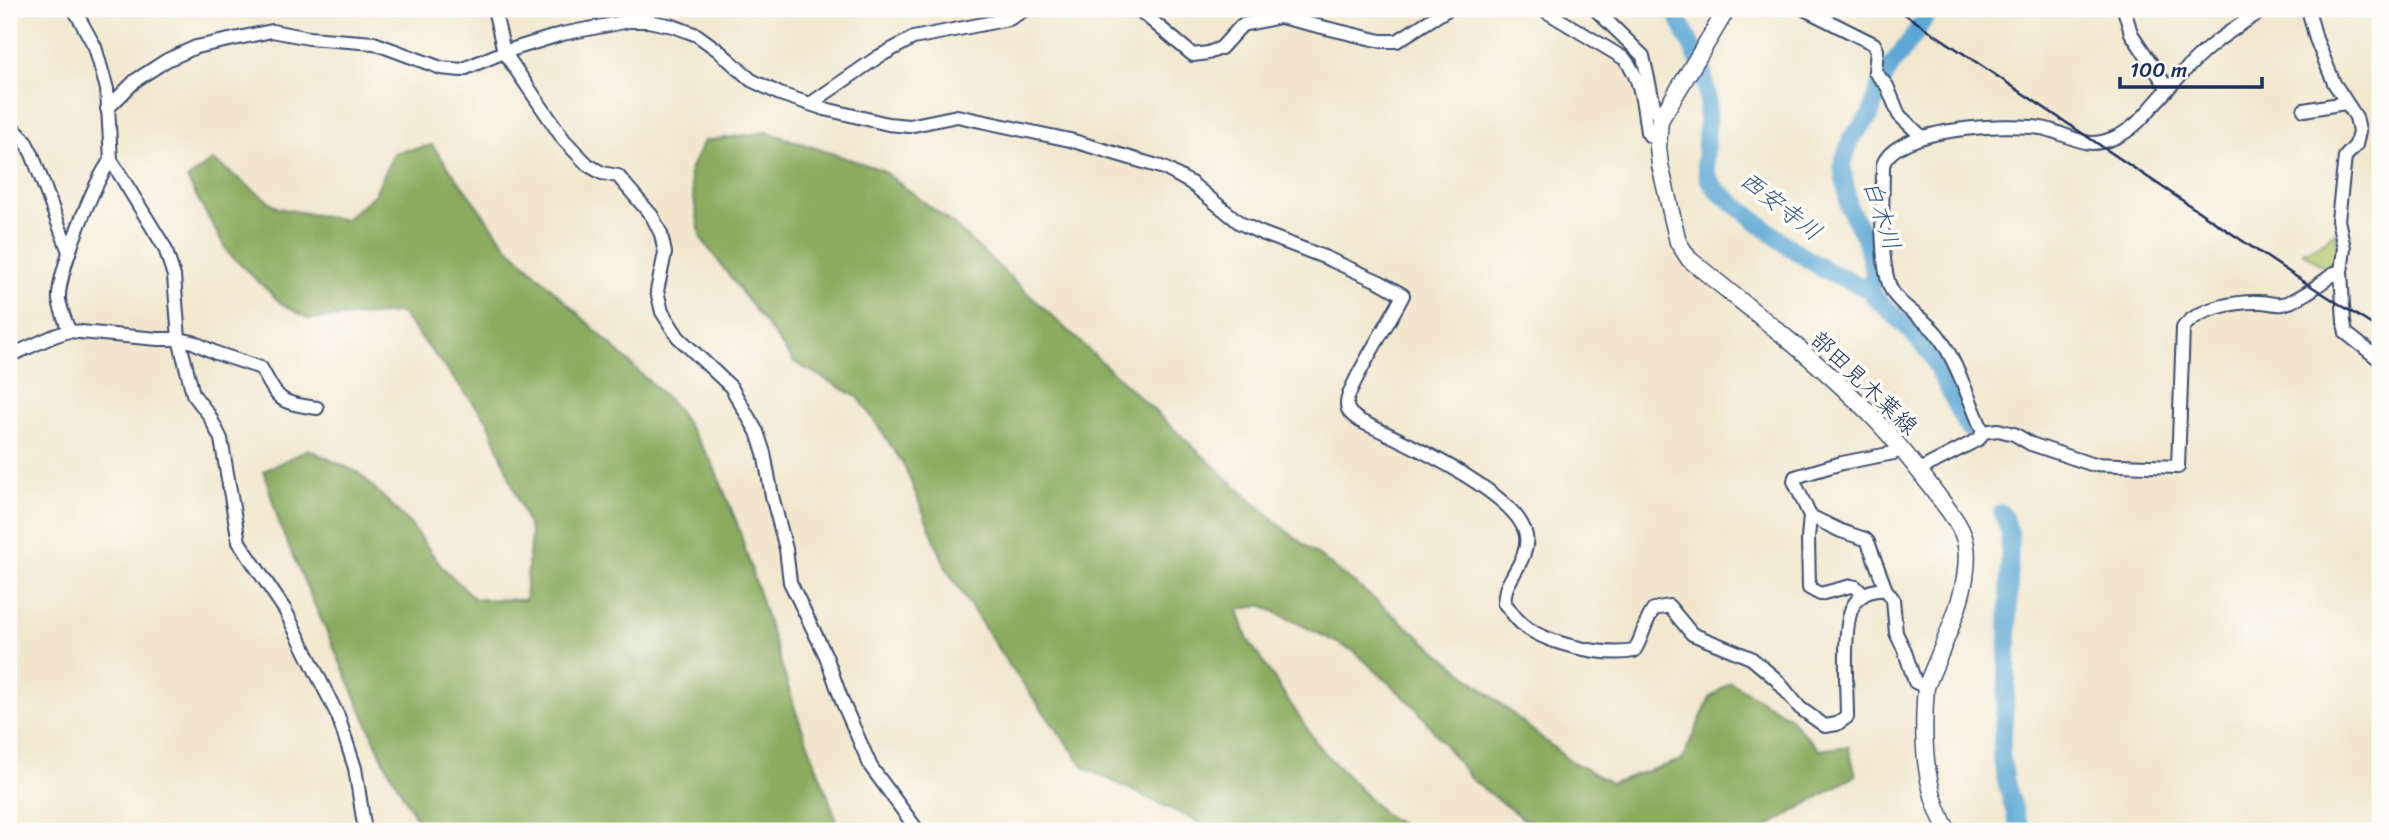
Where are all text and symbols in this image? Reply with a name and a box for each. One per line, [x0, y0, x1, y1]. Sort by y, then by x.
scale bar [2120, 46, 2261, 90]
text: 100 m [2130, 51, 2187, 89]
water label: 西安寺川 [1730, 160, 1832, 252]
water label: 白木川 [1851, 174, 1913, 256]
street label: 部田見木葉線 [1800, 320, 1928, 446]

